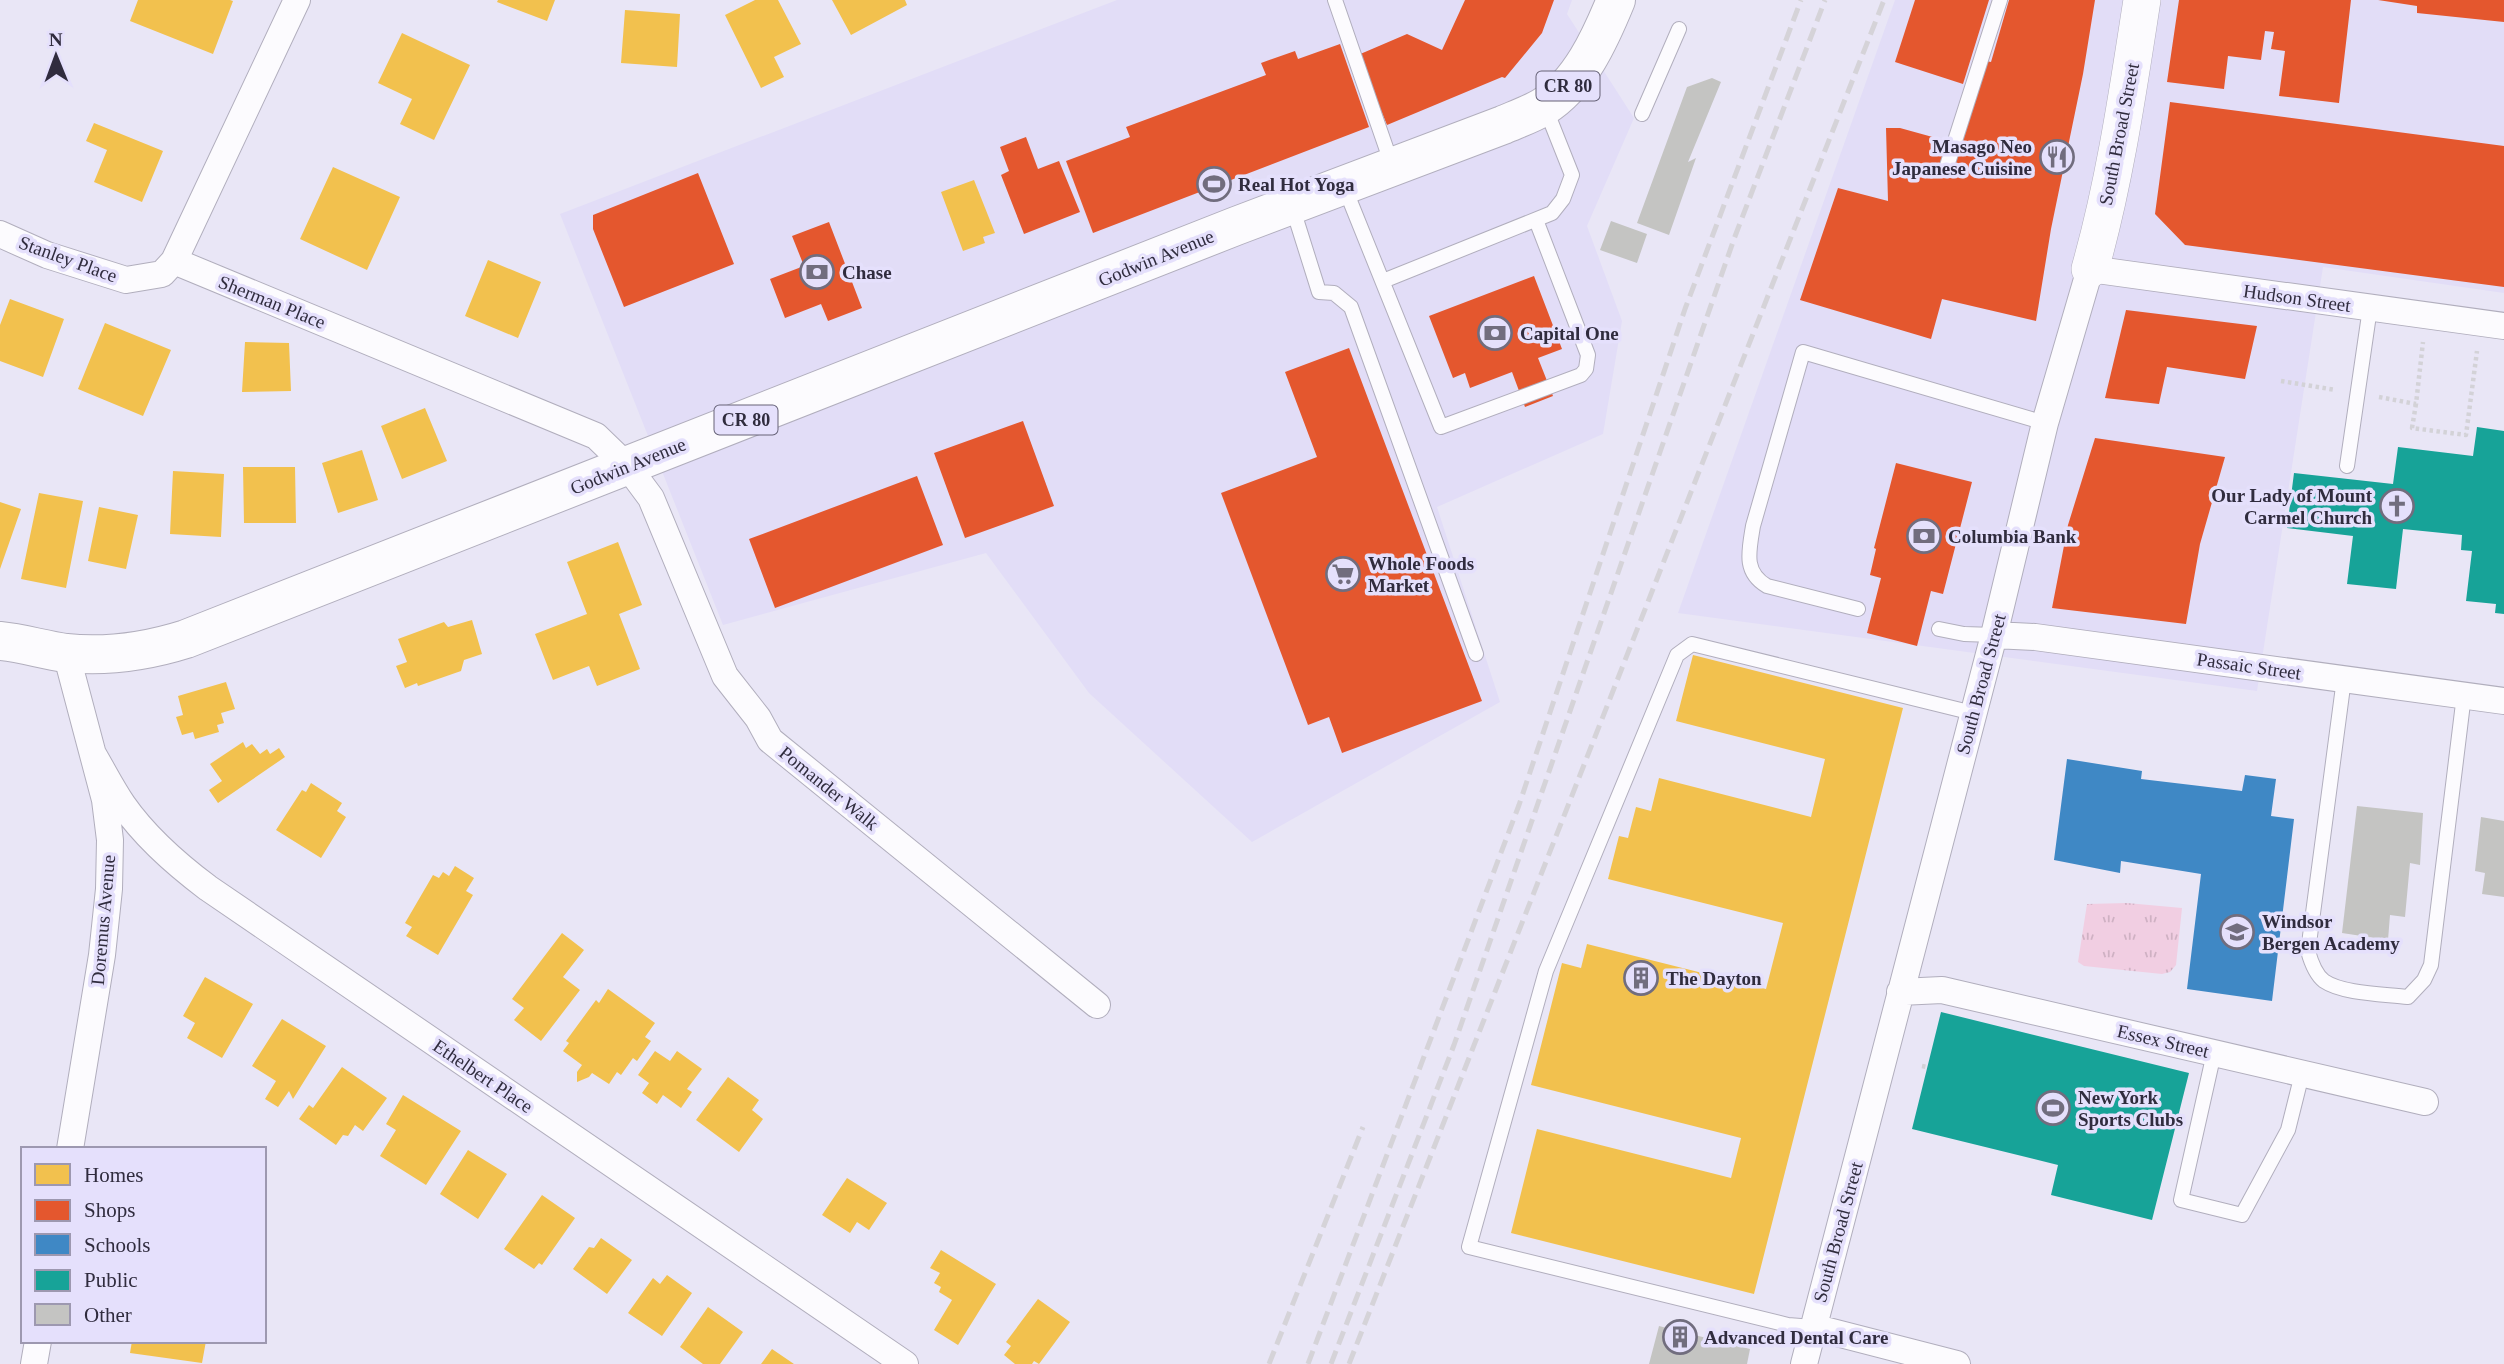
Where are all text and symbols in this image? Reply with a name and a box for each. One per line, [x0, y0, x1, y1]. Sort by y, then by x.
north arrow [21, 21, 91, 91]
text: N [49, 29, 63, 50]
street label: South Broad Street [2095, 60, 2143, 207]
road number: CR 80 [1536, 72, 1600, 100]
place label: Masago Neo Japanese Cuisine [1892, 136, 2032, 179]
restaurant icon: Masago Neo Japanese Cuisine [2038, 138, 2076, 176]
sports icon: Real Hot Yoga [1195, 165, 1233, 203]
place label: Real Hot Yoga [1238, 174, 1355, 195]
street label: Godwin Avenue [1095, 225, 1217, 291]
street label: Stanley Place [16, 232, 120, 286]
bank icon: Chase [798, 253, 836, 291]
place label: Chase [842, 262, 892, 283]
street label: Sherman Place [215, 271, 329, 333]
street label: Hudson Street [2242, 280, 2353, 316]
bank icon: Capital One [1476, 314, 1514, 352]
place label: Capital One [1520, 323, 1619, 344]
road number: CR 80 [714, 406, 778, 434]
street label: Godwin Avenue [567, 433, 689, 499]
place label: Our Lady of Mount Carmel Church [2211, 485, 2373, 528]
church icon: Our Lady of Mount Carmel Church [2378, 487, 2416, 525]
bank icon: Columbia Bank [1905, 517, 1943, 555]
place label: Columbia Bank [1948, 526, 2077, 547]
place label: Whole Foods Market [1368, 553, 1474, 596]
supermarket icon: Whole Foods Market [1324, 555, 1362, 593]
street label: South Broad Street [1952, 611, 2010, 757]
street label: Passaic Street [2196, 648, 2303, 684]
street label: Pomander Walk [775, 742, 883, 835]
street label: Doremus Avenue [87, 854, 119, 986]
place label: Windsor Bergen Academy [2262, 911, 2400, 954]
school or university icon: Windsor Bergen Academy [2218, 913, 2256, 951]
building icon: The Dayton [1622, 959, 1660, 997]
place label: The Dayton [1666, 968, 1762, 989]
street label: Essex Street [2115, 1020, 2212, 1062]
street label: Ethelbert Place [429, 1035, 537, 1117]
place label: New York Sports Clubs [2078, 1087, 2183, 1130]
sports icon: New York Sports Clubs [2034, 1089, 2072, 1127]
legend [21, 1147, 266, 1343]
street label: South Broad Street [1809, 1159, 1867, 1305]
text: Homes [84, 1163, 144, 1187]
text: Shops [84, 1198, 135, 1222]
text: Schools [84, 1233, 151, 1257]
text: Public [84, 1268, 138, 1292]
text: Other [84, 1303, 132, 1327]
building icon: Advanced Dental Care [1661, 1318, 1699, 1356]
place label: Advanced Dental Care [1704, 1327, 1888, 1348]

